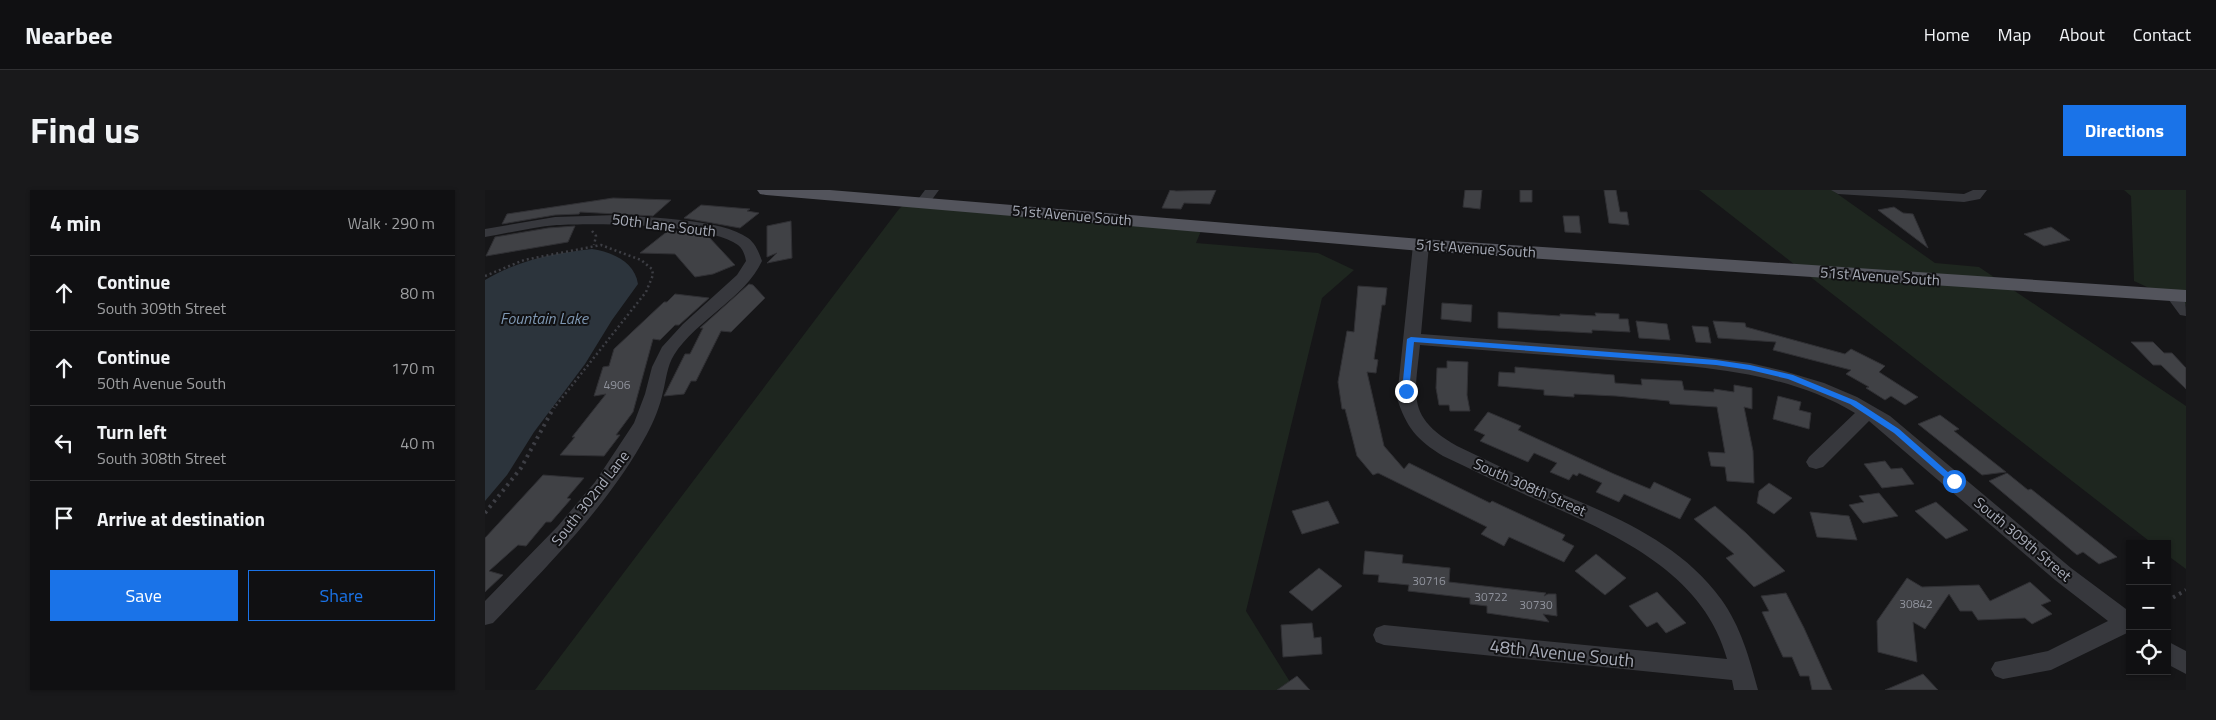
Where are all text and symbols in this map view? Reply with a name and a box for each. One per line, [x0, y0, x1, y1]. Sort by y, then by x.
text: Nearbee [25, 17, 112, 53]
text: Home [1924, 21, 1970, 48]
text: Map [1998, 21, 2031, 48]
text: About [2059, 21, 2105, 48]
text: Contact [2133, 21, 2191, 48]
text: Find us [30, 103, 140, 157]
button: Directions [2063, 105, 2186, 156]
street label: 51st Avenue South [1011, 198, 1133, 232]
text: 4 min [50, 207, 101, 239]
street label: 50th Lane South [611, 207, 717, 243]
text: Walk · 290 m [347, 211, 435, 235]
street label: 51st Avenue South [1415, 232, 1537, 264]
street label: 51st Avenue South [1819, 260, 1941, 292]
text: Continue [97, 267, 170, 296]
icon: ahead [50, 279, 78, 307]
text: 80 m [400, 281, 435, 305]
text: South 309th Street [97, 296, 226, 320]
water label: Fountain Lake [500, 306, 590, 330]
text: Continue [97, 342, 170, 371]
icon: ahead [50, 354, 78, 382]
text: 170 m [391, 356, 435, 380]
text: 50th Avenue South [97, 371, 226, 395]
house number: 4906 [604, 375, 631, 394]
route end [1395, 380, 1418, 403]
text: Turn left [97, 417, 167, 446]
icon: left [50, 429, 78, 457]
text: 40 m [400, 431, 435, 455]
street label: South 302nd Lane [545, 445, 635, 551]
text: South 308th Street [97, 446, 226, 470]
street label: South 308th Street [1470, 452, 1591, 522]
route start [1943, 470, 1966, 493]
street label: South 309th Street [1969, 491, 2077, 587]
icon: arrive [50, 504, 78, 532]
text: Arrive at destination [97, 504, 265, 533]
map controls [2126, 540, 2171, 675]
button: + [2126, 540, 2171, 585]
button: Save [50, 570, 238, 621]
button: Share [248, 570, 435, 621]
house number: 30716 [1412, 571, 1446, 590]
button: − [2126, 585, 2171, 630]
house number: 30722 [1474, 587, 1508, 606]
house number: 30842 [1899, 594, 1933, 613]
house number: 30730 [1519, 595, 1553, 614]
button: locate [2126, 630, 2171, 675]
street label: 48th Avenue South [1488, 632, 1636, 674]

